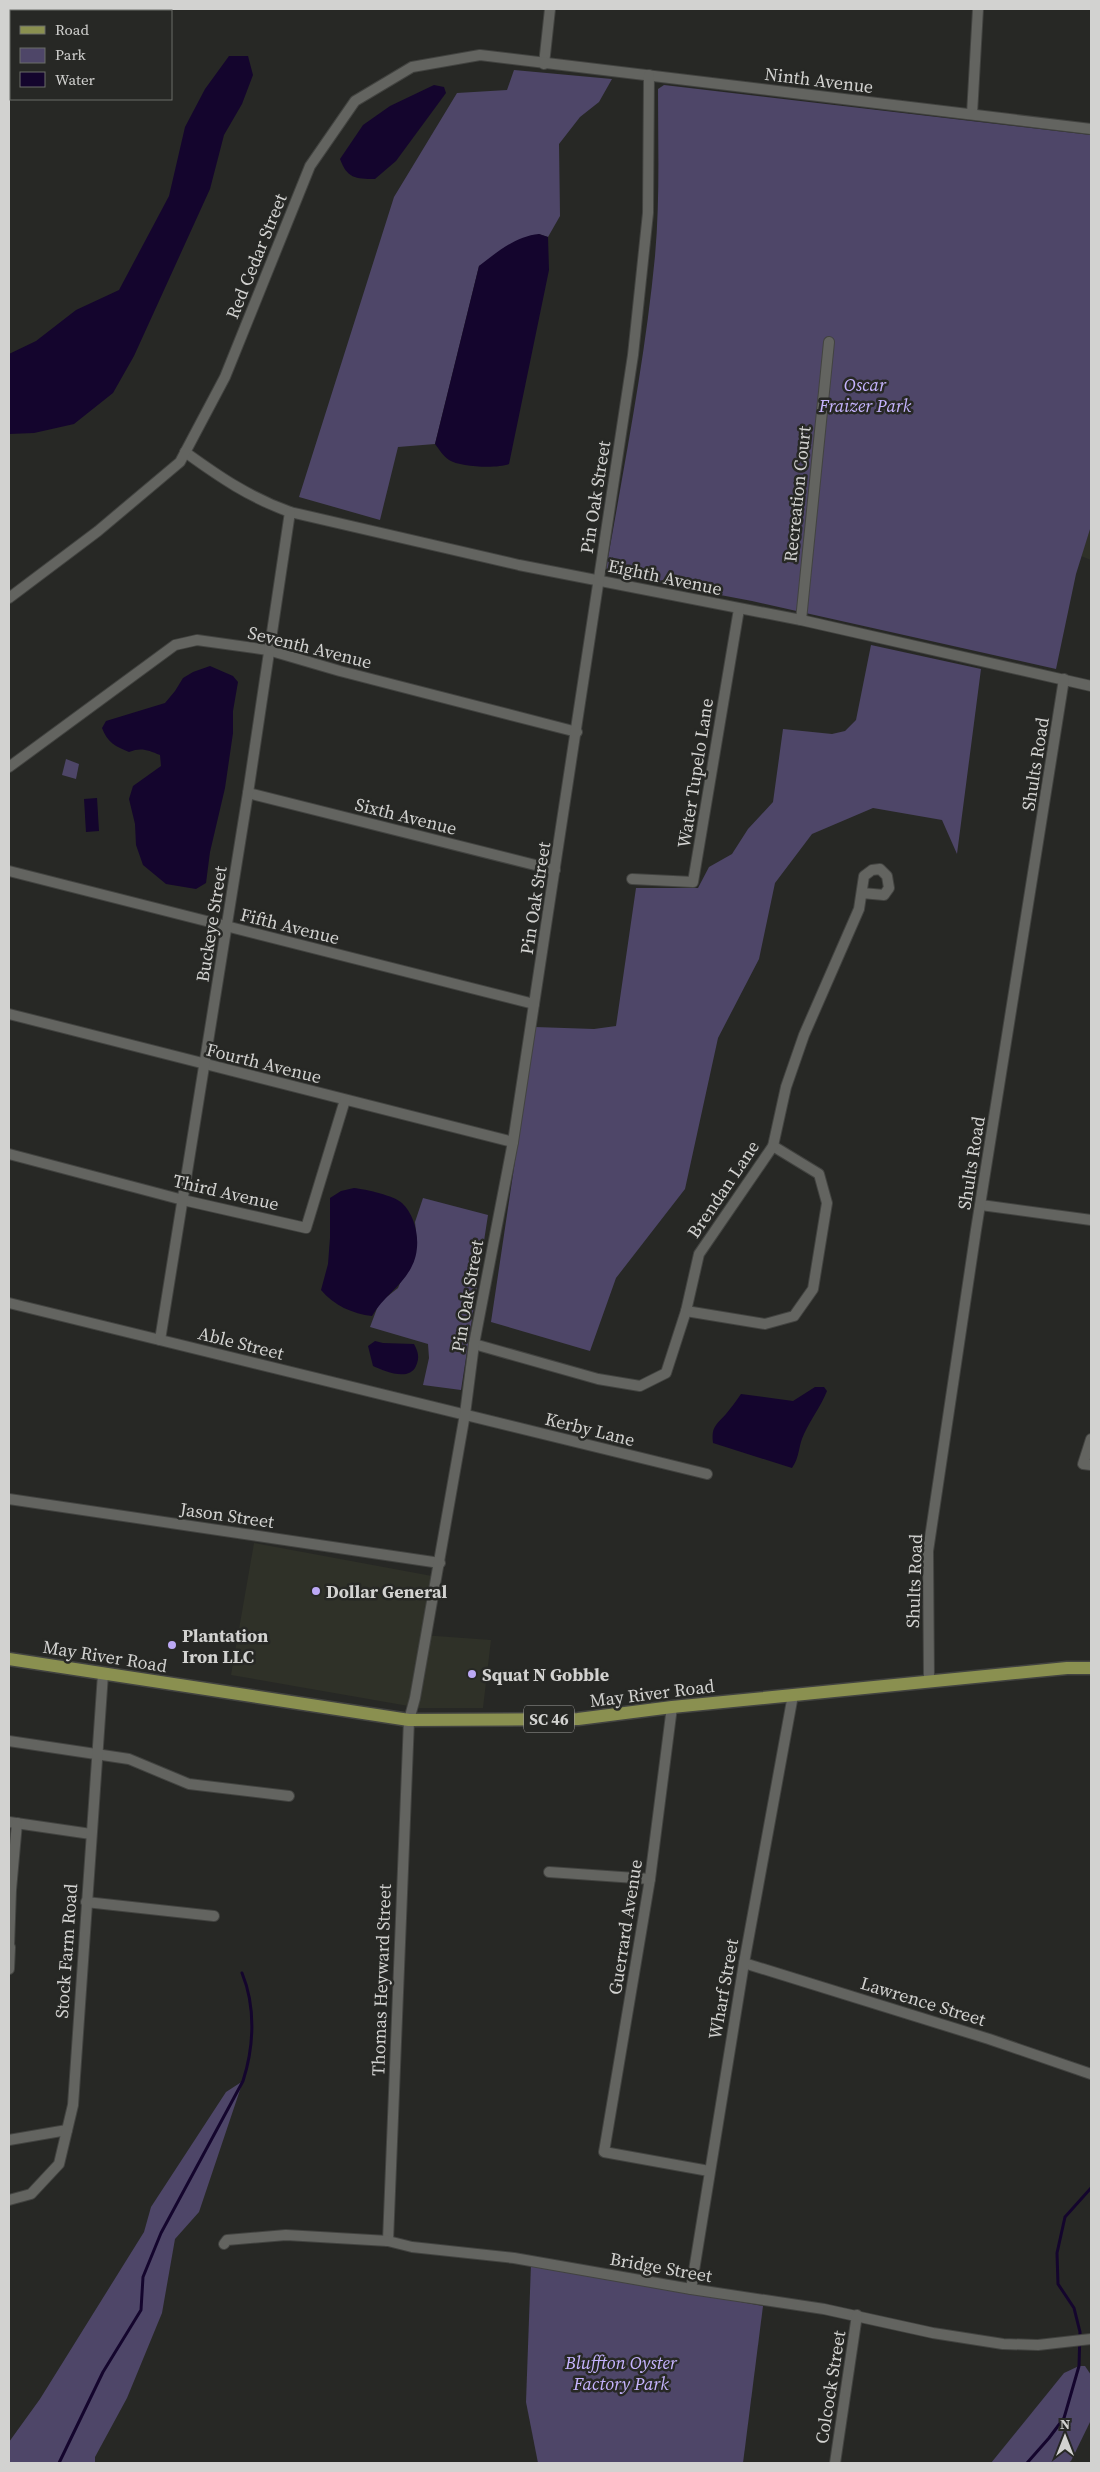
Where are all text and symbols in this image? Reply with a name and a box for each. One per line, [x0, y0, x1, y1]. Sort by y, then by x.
legend [10, 10, 172, 100]
text: Road [55, 19, 89, 40]
text: Park [55, 44, 87, 65]
street label: Ninth Avenue [763, 61, 875, 99]
text: Water [55, 69, 96, 90]
street label: Red Cedar Street [219, 189, 293, 322]
park label: Oscar Fraizer Park [818, 372, 912, 418]
street label: Recreation Court [777, 425, 817, 563]
street label: Pin Oak Street [574, 439, 616, 555]
street label: Eighth Avenue [606, 553, 724, 601]
street label: Seventh Avenue [245, 620, 375, 674]
street label: Water Tupelo Lane [671, 696, 719, 850]
street label: Shults Road [1015, 715, 1055, 813]
street label: Sixth Avenue [353, 791, 459, 841]
street label: Pin Oak Street [514, 840, 556, 956]
street label: Buckeye Street [189, 864, 233, 984]
street label: Fifth Avenue [238, 902, 342, 950]
street label: Fourth Avenue [204, 1037, 324, 1089]
street label: Shults Road [951, 1114, 991, 1212]
street label: Brendan Lane [681, 1135, 765, 1243]
street label: Third Avenue [171, 1168, 281, 1216]
street label: Pin Oak Street [445, 1238, 489, 1354]
street label: Able Street [196, 1320, 287, 1366]
street label: Kerby Lane [542, 1406, 638, 1452]
street label: Jason Street [177, 1496, 276, 1534]
street label: Shults Road [900, 1533, 928, 1629]
place label: Dollar General [326, 1579, 447, 1604]
marker: Dollar General [310, 1585, 322, 1597]
place label: Plantation Iron LLC [182, 1623, 268, 1669]
street label: May River Road [41, 1634, 169, 1678]
marker: Plantation Iron LLC [166, 1639, 178, 1651]
place label: Squat N Gobble [482, 1662, 609, 1687]
marker: Squat N Gobble [466, 1668, 478, 1680]
street label: May River Road [588, 1673, 716, 1713]
road number: SC 46 [524, 1706, 574, 1732]
street label: Guerrard Avenue [602, 1857, 648, 1997]
street label: Stock Farm Road [49, 1883, 83, 2019]
street label: Thomas Heyward Street [365, 1883, 397, 2076]
street label: Wharf Street [702, 1937, 744, 2041]
street label: Lawrence Street [857, 1970, 989, 2032]
street label: Bridge Street [608, 2246, 714, 2288]
street label: Colcock Street [809, 2328, 851, 2445]
park label: Bluffton Oyster Factory Park [564, 2350, 678, 2396]
north arrow [1040, 2412, 1090, 2462]
text: N [1060, 2414, 1070, 2434]

